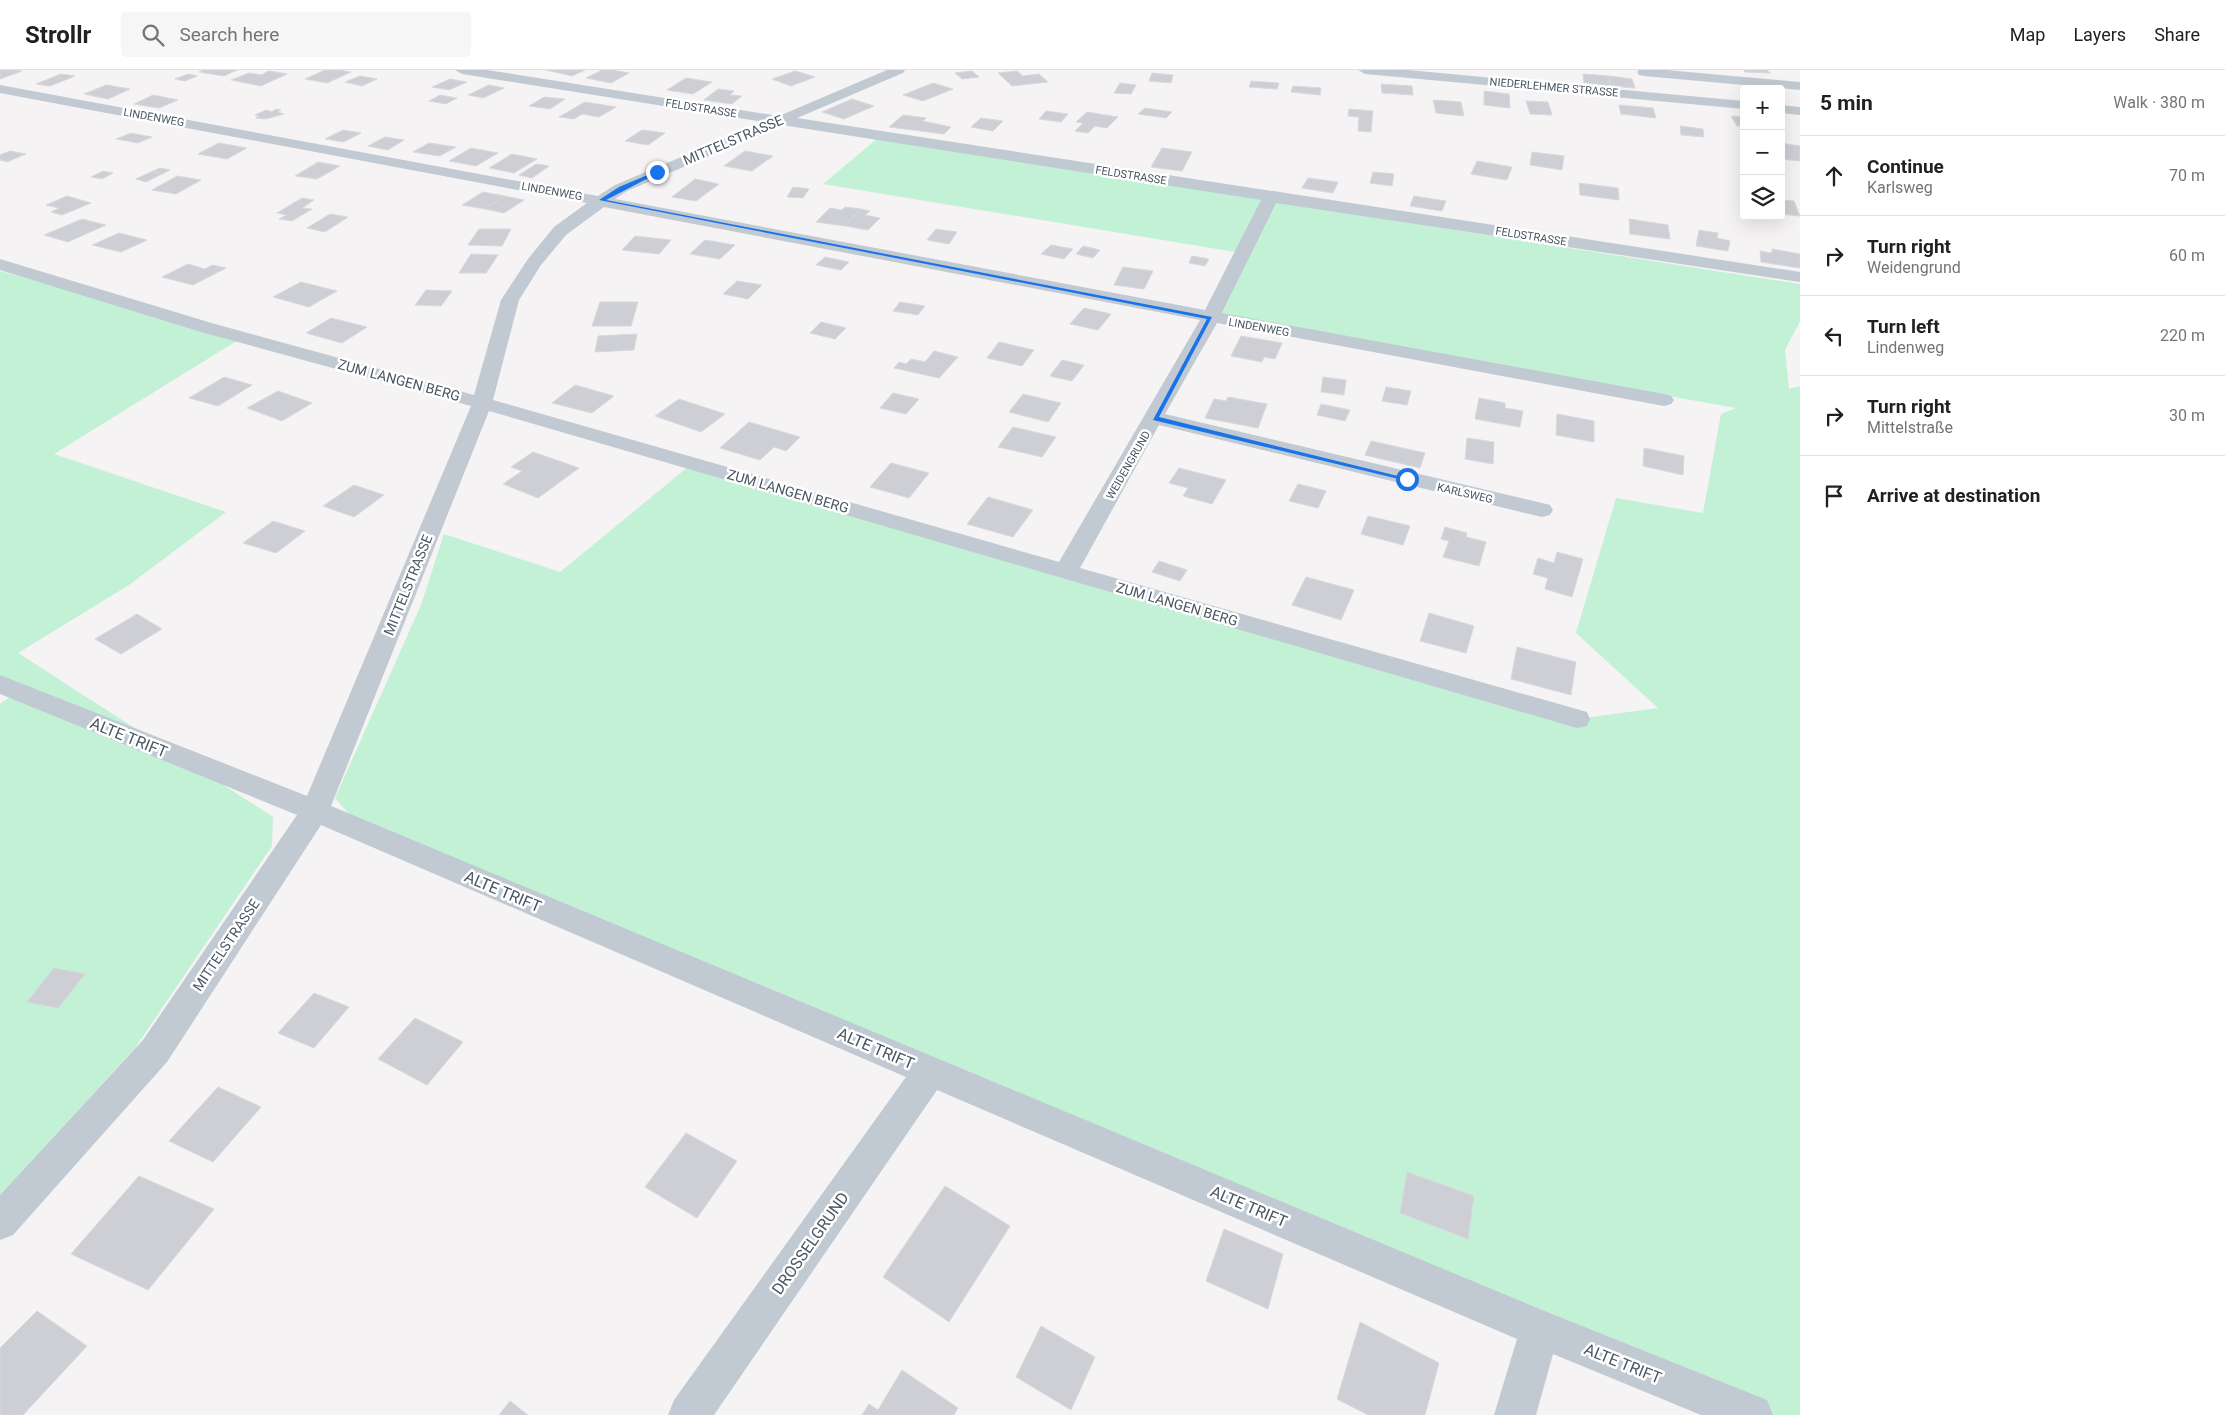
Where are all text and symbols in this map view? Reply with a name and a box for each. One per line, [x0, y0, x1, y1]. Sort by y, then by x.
search box [121, 12, 471, 57]
text: Strollr [25, 21, 91, 49]
icon: search [139, 21, 167, 49]
text: Search here [179, 23, 279, 46]
text: Map [2010, 24, 2045, 45]
text: Layers [2073, 24, 2126, 45]
text: Share [2154, 24, 2200, 45]
street label: NIEDERLEHMER STRASSE [1489, 75, 1619, 100]
map controls [1740, 85, 1785, 220]
button: + [1740, 85, 1785, 130]
text: 5 min [1820, 91, 1873, 115]
text: Walk · 380 m [2113, 93, 2205, 112]
street label: FELDSTRASSE [664, 96, 737, 121]
street label: LINDENWEG [122, 106, 185, 129]
street label: MITTELSTRASSE [681, 112, 785, 168]
button: − [1740, 130, 1785, 175]
text: Continue [1867, 155, 1944, 178]
route end [646, 161, 669, 184]
icon: ahead [1820, 162, 1848, 190]
street label: FELDSTRASSE [1094, 163, 1167, 188]
text: 70 m [2169, 166, 2205, 185]
button: layers [1740, 175, 1785, 220]
text: Karlsweg [1867, 178, 1933, 197]
street label: LINDENWEG [520, 180, 583, 203]
street label: FELDSTRASSE [1494, 224, 1567, 249]
text: Turn right [1867, 235, 1951, 258]
icon: right [1820, 242, 1848, 270]
text: 60 m [2169, 246, 2205, 265]
text: Weidengrund [1867, 258, 1961, 277]
text: Turn left [1867, 315, 1940, 338]
street label: LINDENWEG [1227, 316, 1290, 339]
icon: left [1820, 322, 1848, 350]
text: 220 m [2160, 326, 2205, 345]
text: Lindenweg [1867, 338, 1944, 357]
street label: ZUM LANGEN BERG [336, 356, 462, 404]
text: Turn right [1867, 395, 1951, 418]
icon: right [1820, 402, 1848, 430]
text: 30 m [2169, 406, 2205, 425]
text: Mittelstraße [1867, 418, 1953, 437]
street label: WEIDENGRUND [1104, 429, 1153, 502]
street label: ZUM LANGEN BERG [725, 466, 851, 516]
route start [1396, 468, 1419, 491]
street label: KARLSWEG [1436, 481, 1494, 506]
icon: arrive [1820, 482, 1848, 510]
text: Arrive at destination [1867, 484, 2040, 507]
street label: MITTELSTRASSE [381, 532, 436, 638]
street label: ZUM LANGEN BERG [1114, 579, 1240, 629]
street label: ALTE TRIFT [87, 713, 171, 762]
street label: ALTE TRIFT [462, 867, 544, 916]
street label: MITTELSTRASSE [189, 896, 263, 994]
street label: ALTE TRIFT [835, 1024, 917, 1073]
street label: ALTE TRIFT [1208, 1182, 1290, 1231]
street label: DROSSELGRUND [768, 1188, 853, 1298]
street label: ALTE TRIFT [1581, 1339, 1665, 1388]

